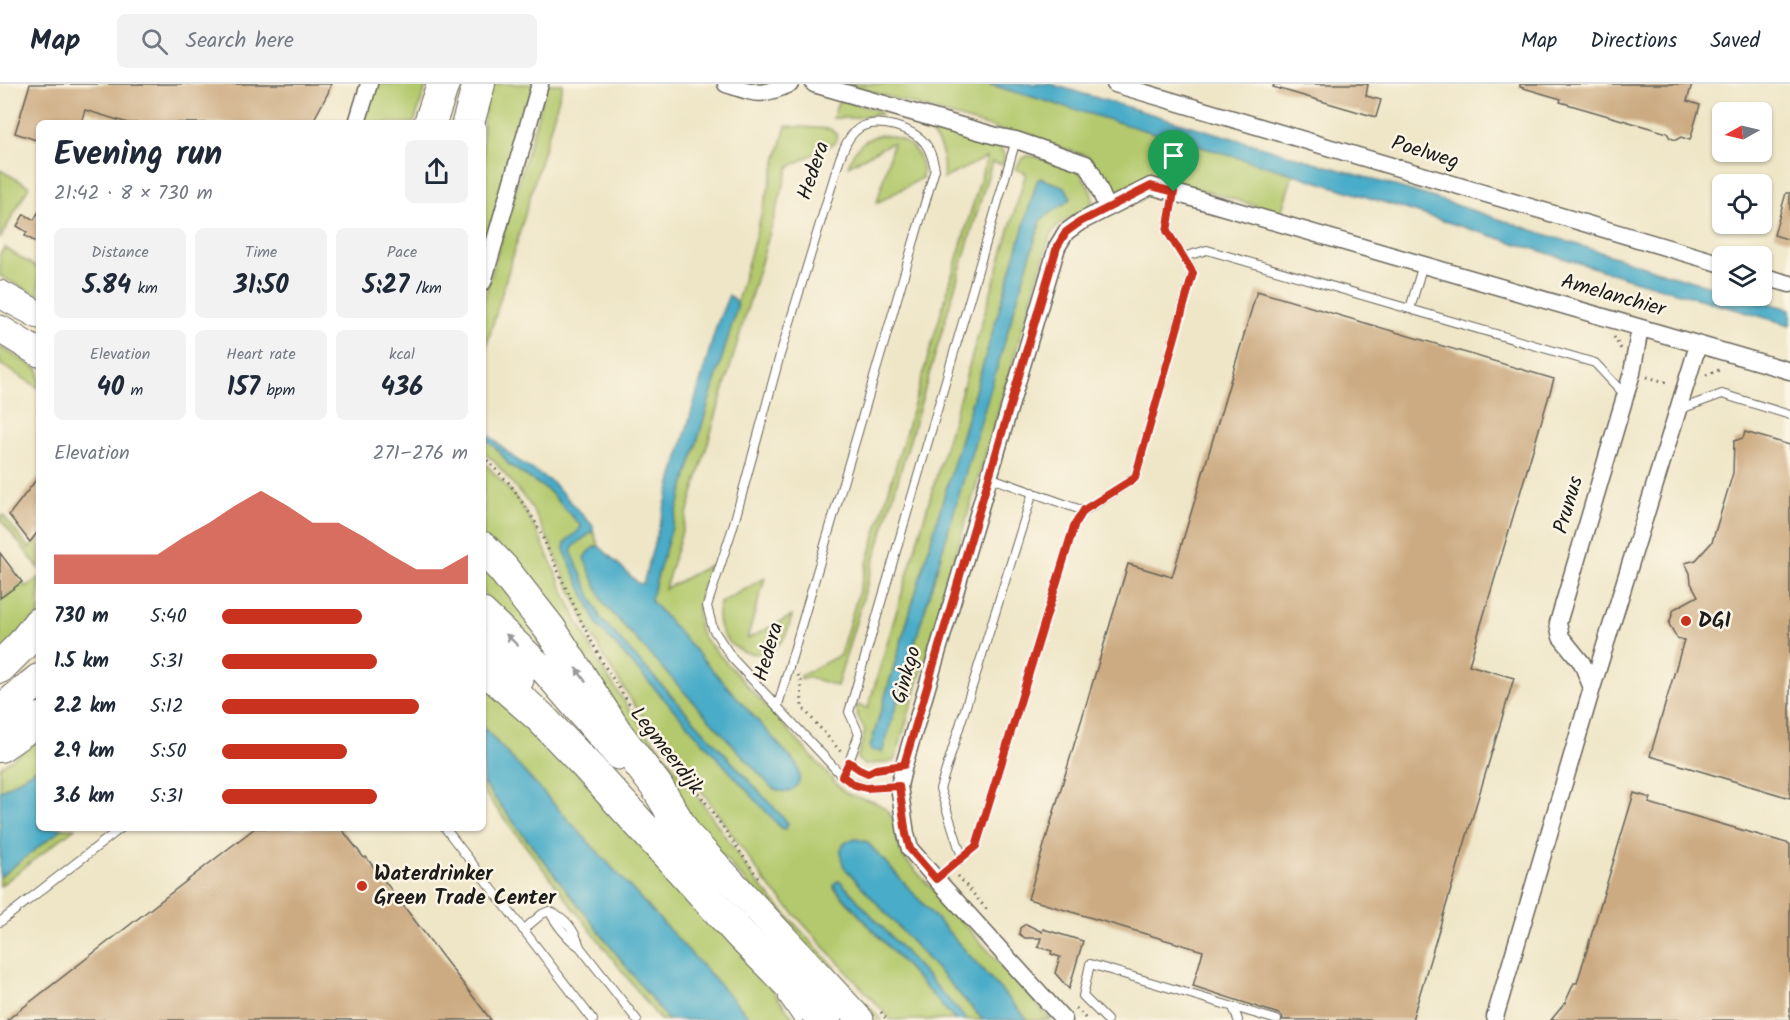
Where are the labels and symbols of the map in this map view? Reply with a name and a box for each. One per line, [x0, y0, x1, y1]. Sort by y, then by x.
north arrow [1712, 102, 1772, 162]
street label: Poelweg [1387, 127, 1463, 179]
pin [1148, 130, 1199, 192]
street label: Hedera [789, 137, 839, 205]
street label: Amelanchier [1557, 265, 1670, 327]
street label: Prunus [1545, 472, 1593, 538]
place label: DGI [1698, 605, 1731, 638]
marker: DGI [1679, 614, 1693, 628]
street label: Hedera [745, 618, 793, 686]
one-way arrow [506, 634, 520, 648]
street label: Ginkgo [883, 642, 931, 708]
one-way arrow [575, 667, 586, 683]
street label: Legmeerdijk [621, 700, 711, 802]
place label: Waterdrinker Green Trade Center [374, 858, 557, 915]
marker: Waterdrinker Green Trade Center [355, 879, 369, 893]

